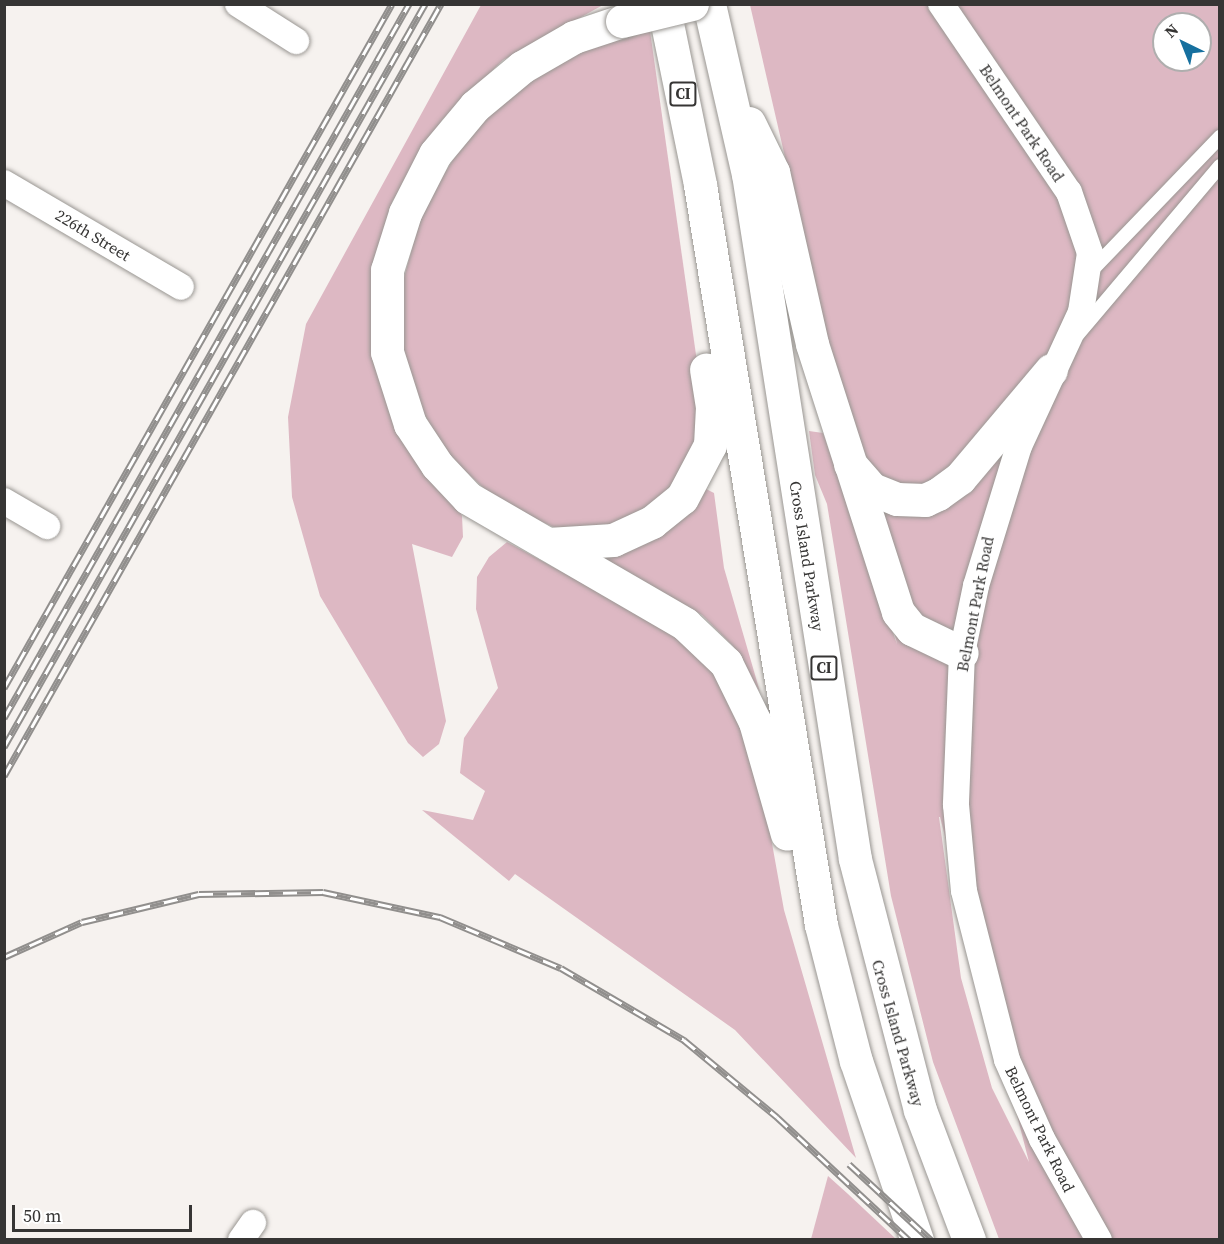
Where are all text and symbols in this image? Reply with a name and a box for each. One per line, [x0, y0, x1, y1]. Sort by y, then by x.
north arrow [1152, 12, 1212, 72]
text: N [1159, 18, 1183, 42]
street label: Belmont Park Road [976, 61, 1068, 185]
road number: CI [668, 82, 698, 106]
street label: 226th Street [52, 205, 134, 265]
street label: Cross Island Parkway [786, 480, 828, 632]
street label: Belmont Park Road [952, 535, 998, 673]
road number: CI [809, 656, 839, 680]
street label: Cross Island Parkway [868, 957, 928, 1109]
street label: Belmont Park Road [1001, 1063, 1079, 1195]
scale bar [15, 1193, 195, 1231]
text: 50 m [23, 1203, 61, 1228]

